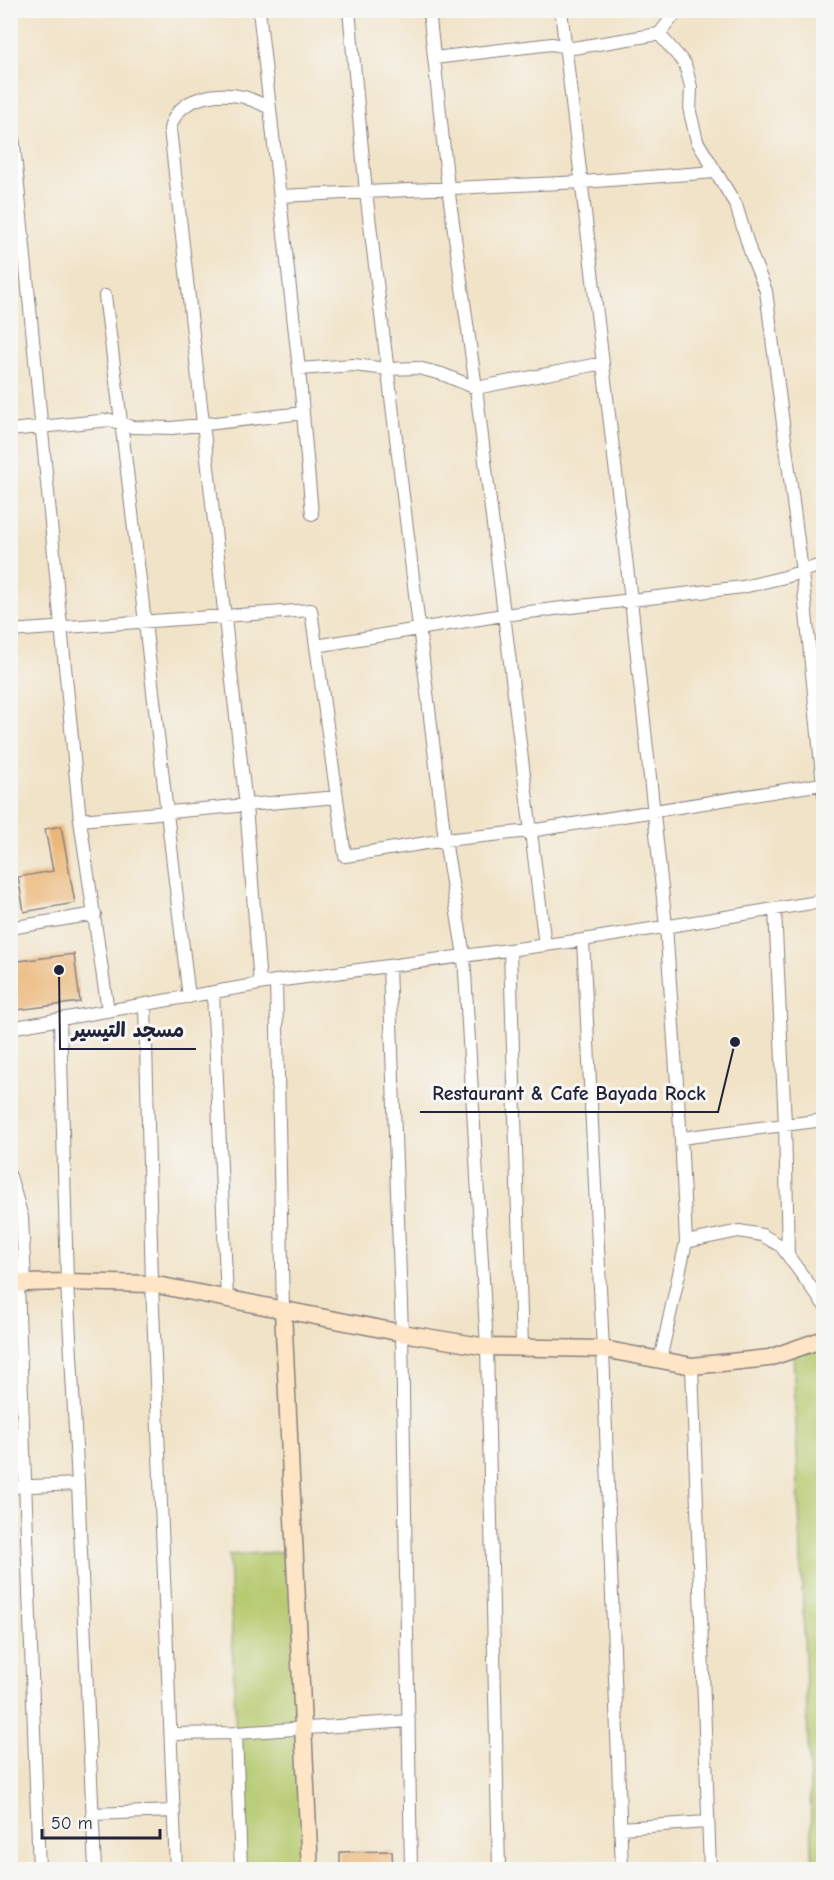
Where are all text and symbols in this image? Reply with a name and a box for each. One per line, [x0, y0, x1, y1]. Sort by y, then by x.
callout: مسجد التيسير [60, 1011, 196, 1049]
text: مسجد التيسير [70, 1019, 184, 1042]
callout: Restaurant & Cafe Bayada Rock [420, 1074, 718, 1112]
text: Restaurant & Cafe Bayada Rock [432, 1082, 706, 1105]
scale bar [42, 1802, 160, 1840]
text: 50 m [51, 1813, 93, 1834]

